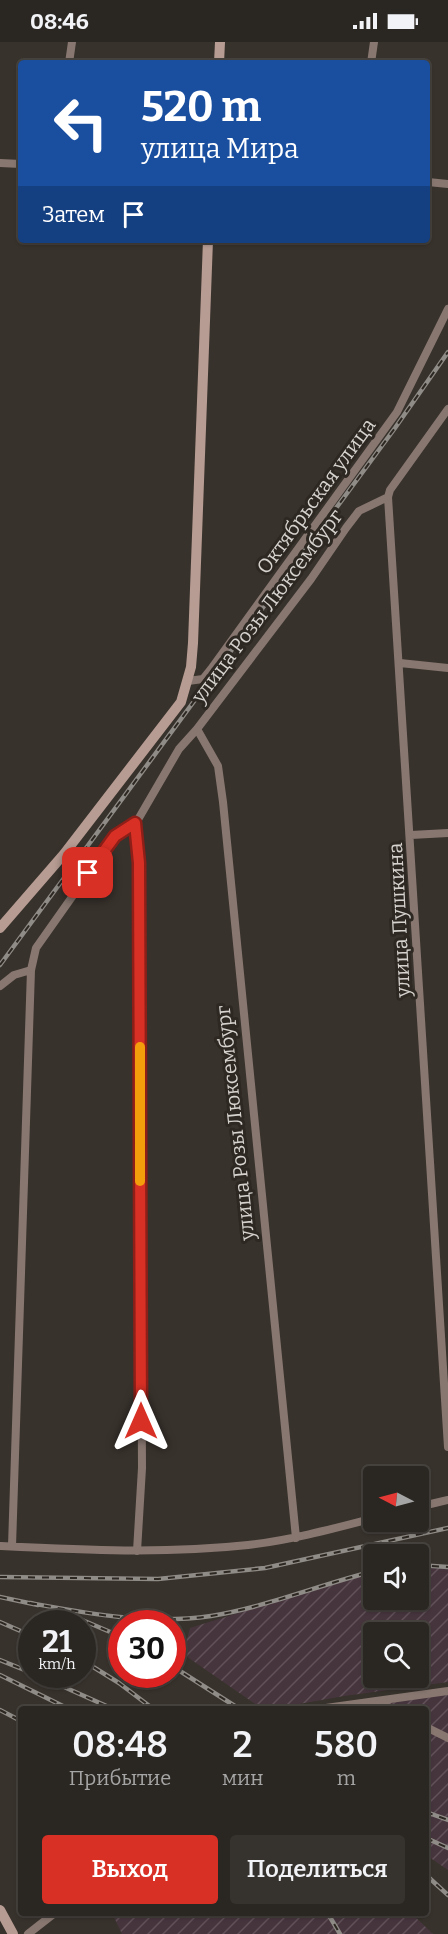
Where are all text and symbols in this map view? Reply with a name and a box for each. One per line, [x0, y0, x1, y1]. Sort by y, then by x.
text: 08:46 [30, 8, 89, 35]
text: 520 m [141, 82, 261, 132]
icon: left [42, 84, 120, 162]
text: улица Мира [141, 133, 299, 165]
icon: arrive [117, 198, 150, 231]
text: Затем [42, 201, 105, 228]
street label: Октябрьская улица [251, 413, 381, 579]
street label: улица Розы Люксембург [186, 504, 348, 708]
street label: улица Пушкина [383, 842, 415, 999]
pin [62, 847, 113, 898]
icon: arrive [71, 856, 104, 889]
street label: улица Розы Люксембург [211, 1004, 259, 1243]
position arrow [109, 1389, 173, 1453]
north arrow [363, 1466, 429, 1532]
map controls [363, 1466, 429, 1688]
button: sound [363, 1544, 429, 1610]
speed limit sign: 30 [108, 1610, 186, 1688]
button: search [363, 1622, 429, 1688]
text: 21 [42, 1624, 72, 1660]
text: km/h [38, 1655, 76, 1673]
text: 08:48 [72, 1723, 168, 1767]
text: 2 [233, 1723, 253, 1767]
text: 580 [314, 1723, 378, 1767]
text: Прибытие [69, 1766, 171, 1790]
text: мин [222, 1766, 263, 1790]
text: m [337, 1766, 356, 1790]
button: Выход [42, 1835, 218, 1904]
button: Поделиться [230, 1835, 405, 1904]

